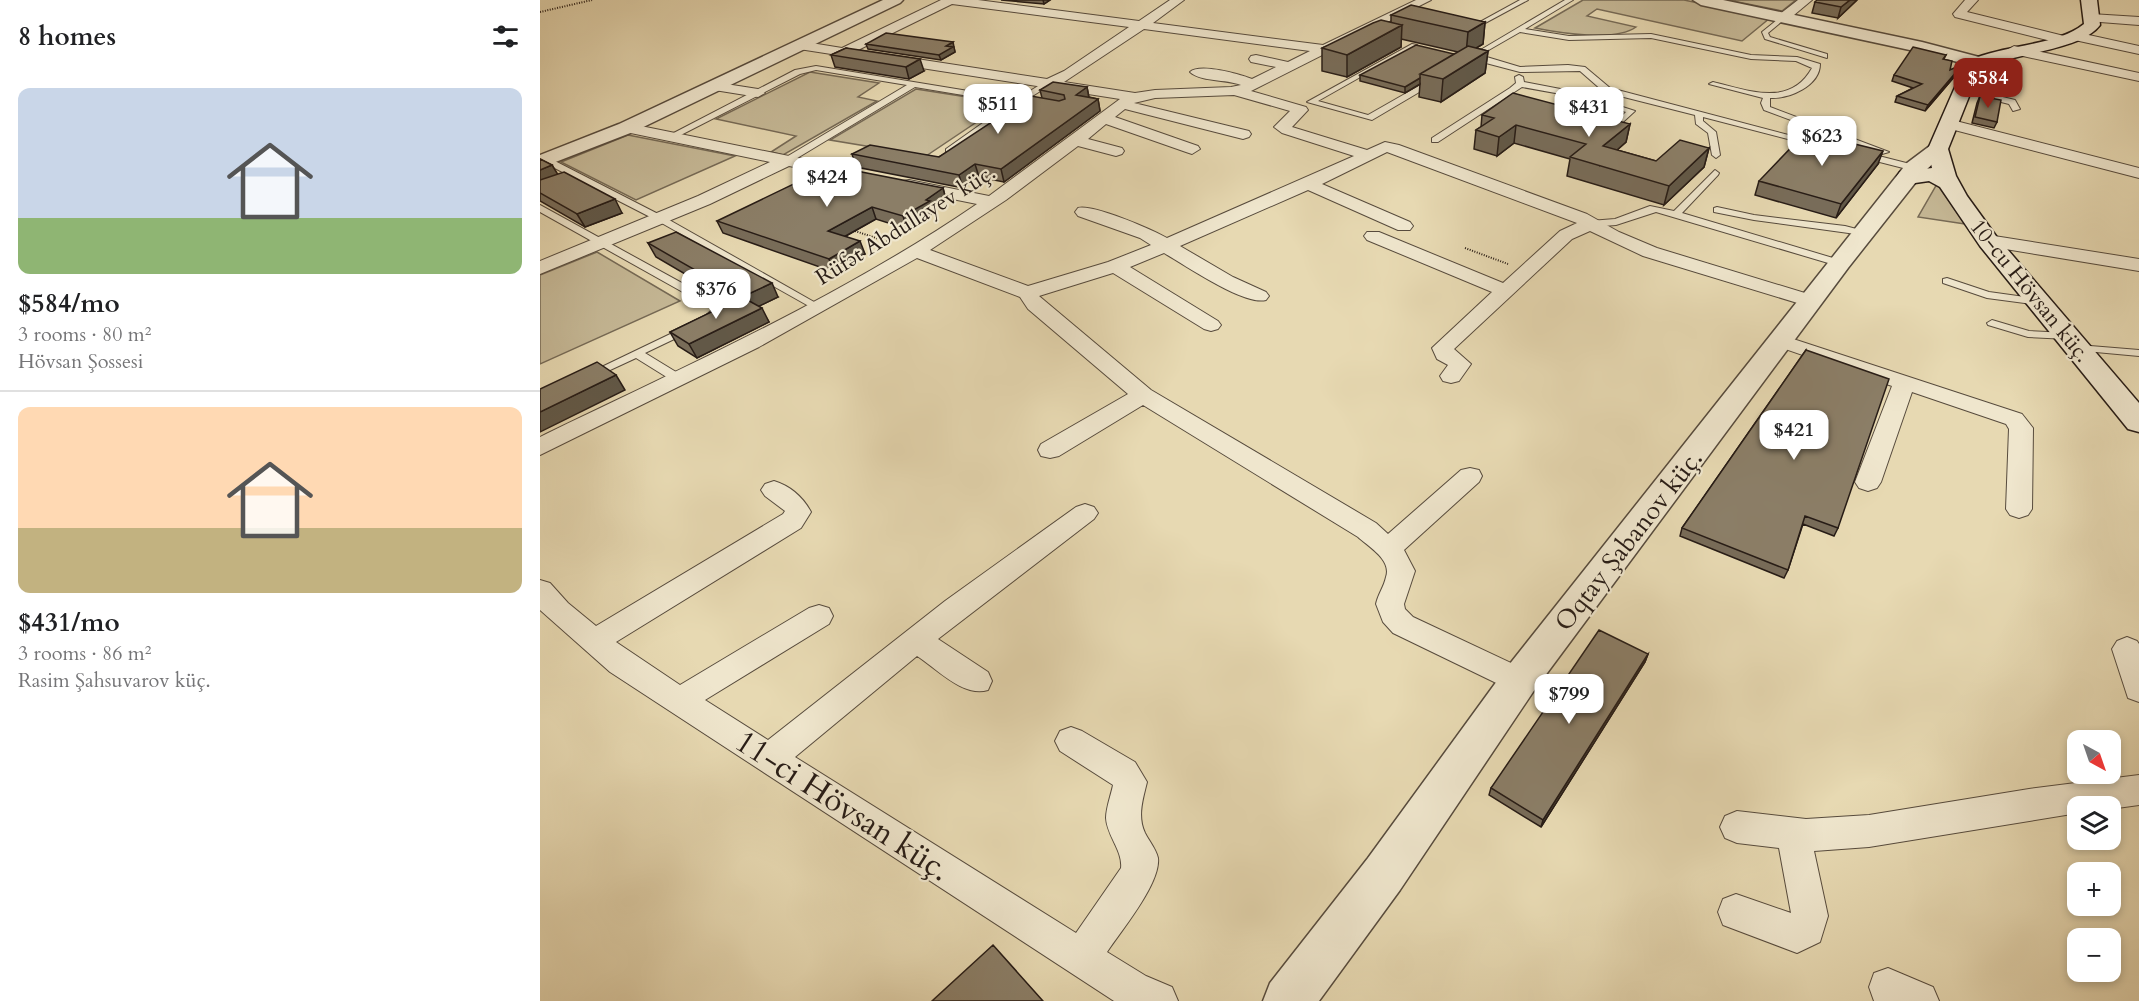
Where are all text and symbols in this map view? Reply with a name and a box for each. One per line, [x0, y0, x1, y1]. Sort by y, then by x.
text: 8 homes [18, 19, 116, 54]
icon: filters [489, 20, 522, 53]
pin: $584 [1952, 58, 2024, 109]
text: $584 [1968, 64, 2008, 91]
pin: $511 [962, 84, 1034, 135]
pin: $431 [1553, 87, 1625, 138]
text: $511 [978, 90, 1018, 117]
text: $431 [1569, 93, 1609, 120]
pin: $623 [1786, 116, 1858, 167]
text: $623 [1802, 122, 1842, 149]
icon: home [216, 127, 324, 235]
pin: $424 [791, 157, 863, 208]
street label: Rüfət Abdullayev küç. [810, 157, 1001, 292]
text: $424 [807, 163, 847, 190]
street label: 10-cu Hövsan küç. [1963, 213, 2097, 369]
pin: $376 [680, 269, 752, 320]
text: $376 [696, 275, 736, 302]
text: $584/mo [18, 286, 120, 321]
text: 3 rooms · 80 m² [18, 321, 151, 348]
text: Hövsan Şossesi [18, 348, 143, 375]
pin: $421 [1758, 410, 1830, 461]
text: $421 [1774, 416, 1814, 443]
street label: Oqtay Şabanov küç. [1546, 442, 1710, 638]
icon: home [216, 446, 324, 554]
text: $431/mo [18, 605, 120, 640]
text: 3 rooms · 86 m² [18, 640, 151, 667]
text: Rasim Şahsuvarov küç. [18, 667, 211, 694]
pin: $799 [1533, 674, 1605, 725]
text: $799 [1549, 680, 1589, 707]
street label: 11-ci Hövsan küç. [726, 720, 958, 892]
north arrow [2067, 730, 2121, 784]
map controls [2067, 730, 2121, 982]
button: layers [2067, 796, 2121, 850]
button: + [2067, 862, 2121, 916]
button: − [2067, 928, 2121, 982]

